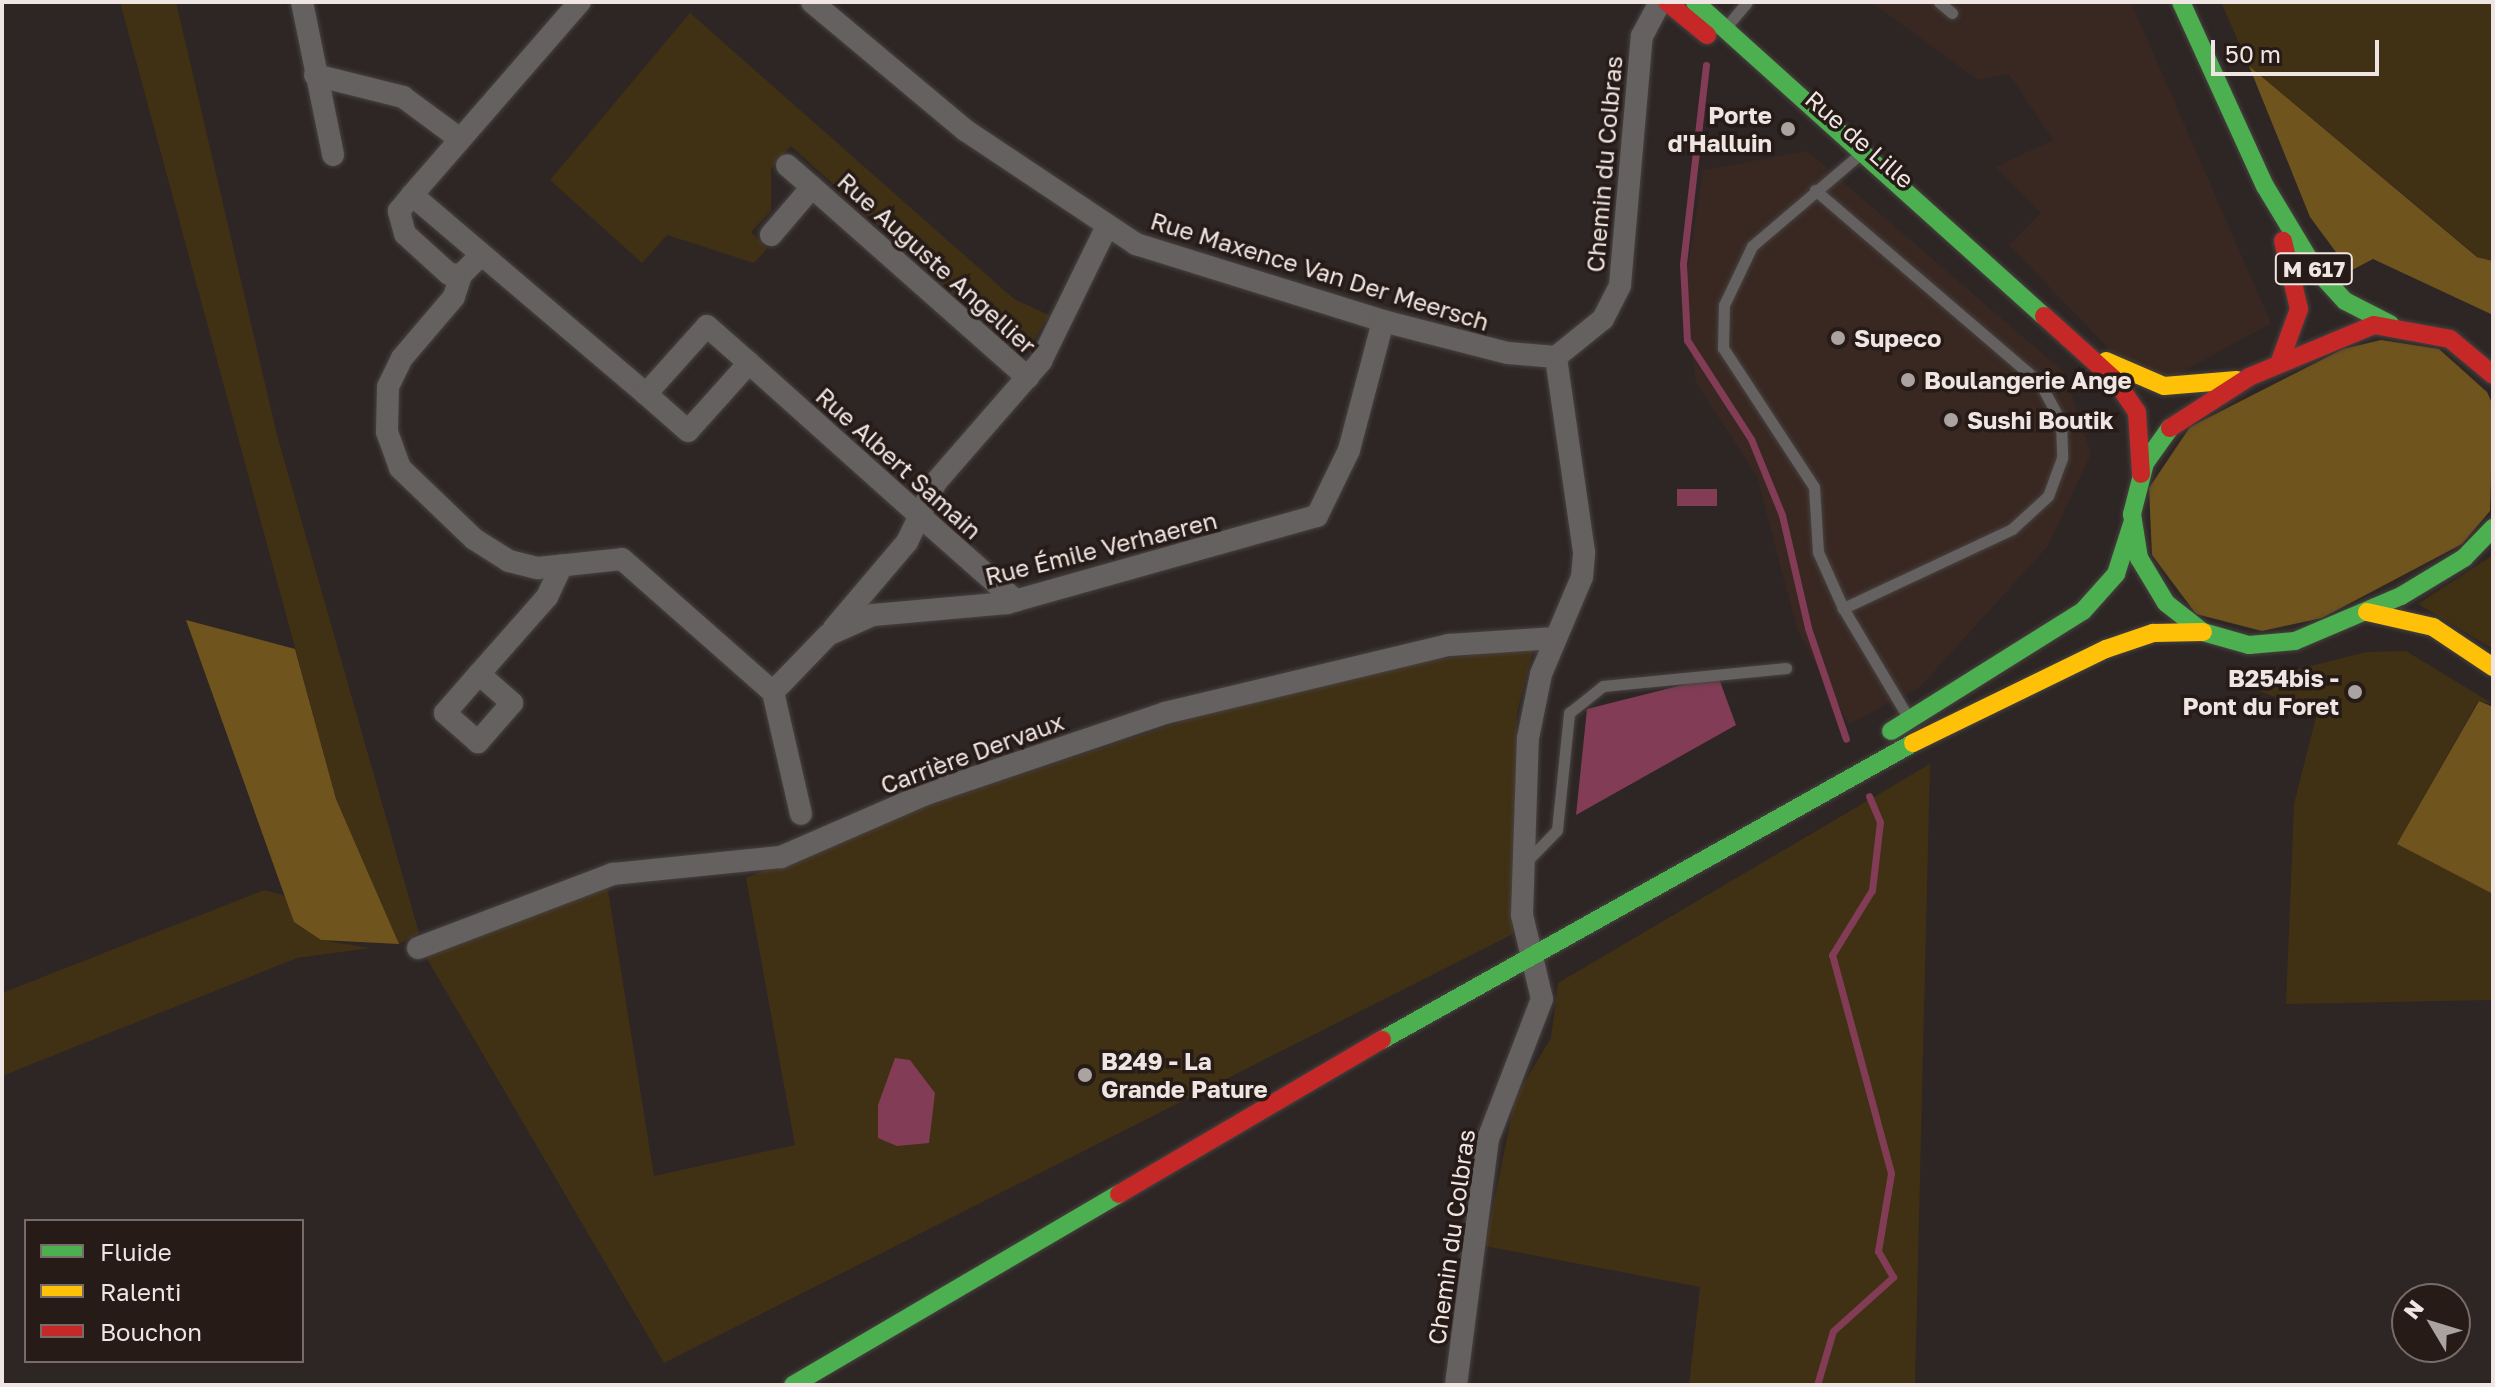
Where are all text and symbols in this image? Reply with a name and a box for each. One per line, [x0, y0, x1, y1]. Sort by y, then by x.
scale bar [2215, 24, 2383, 74]
text: 50 m [2225, 39, 2281, 68]
street label: Chemin du Colbras [1580, 55, 1628, 273]
street label: Rue de Lille [1800, 84, 1920, 194]
place label: Porte d'Halluin [1668, 101, 1772, 157]
marker: Porte d'Halluin [1779, 120, 1797, 138]
street label: Rue Auguste Angellier [832, 166, 1042, 360]
street label: Rue Maxence Van Der Meersch [1147, 206, 1493, 336]
road number: M 617 [2274, 251, 2354, 287]
place label: Supeco [1854, 324, 1941, 352]
marker: Supeco [1829, 329, 1847, 347]
place label: Boulangerie Ange [1924, 366, 2132, 394]
marker: Boulangerie Ange [1899, 371, 1917, 389]
street label: Rue Albert Samain [810, 381, 988, 545]
place label: Sushi Boutik [1967, 406, 2114, 434]
marker: Sushi Boutik [1942, 411, 1960, 429]
street label: Rue Émile Verhaeren [982, 505, 1220, 591]
place label: B254bis - Pont du Foret [2182, 664, 2339, 720]
marker: B254bis - Pont du Foret [2346, 683, 2364, 701]
street label: Carrière Dervaux [876, 706, 1068, 800]
place label: B249 - La Grande Pature [1101, 1047, 1268, 1103]
marker: B249 - La Grande Pature [1076, 1066, 1094, 1084]
street label: Chemin du Colbras [1422, 1127, 1480, 1347]
legend [24, 1219, 304, 1363]
text: Fluide [100, 1237, 172, 1266]
text: Ralenti [100, 1277, 182, 1306]
north arrow [2391, 1283, 2471, 1363]
text: N [2397, 1294, 2429, 1324]
text: Bouchon [100, 1317, 202, 1346]

